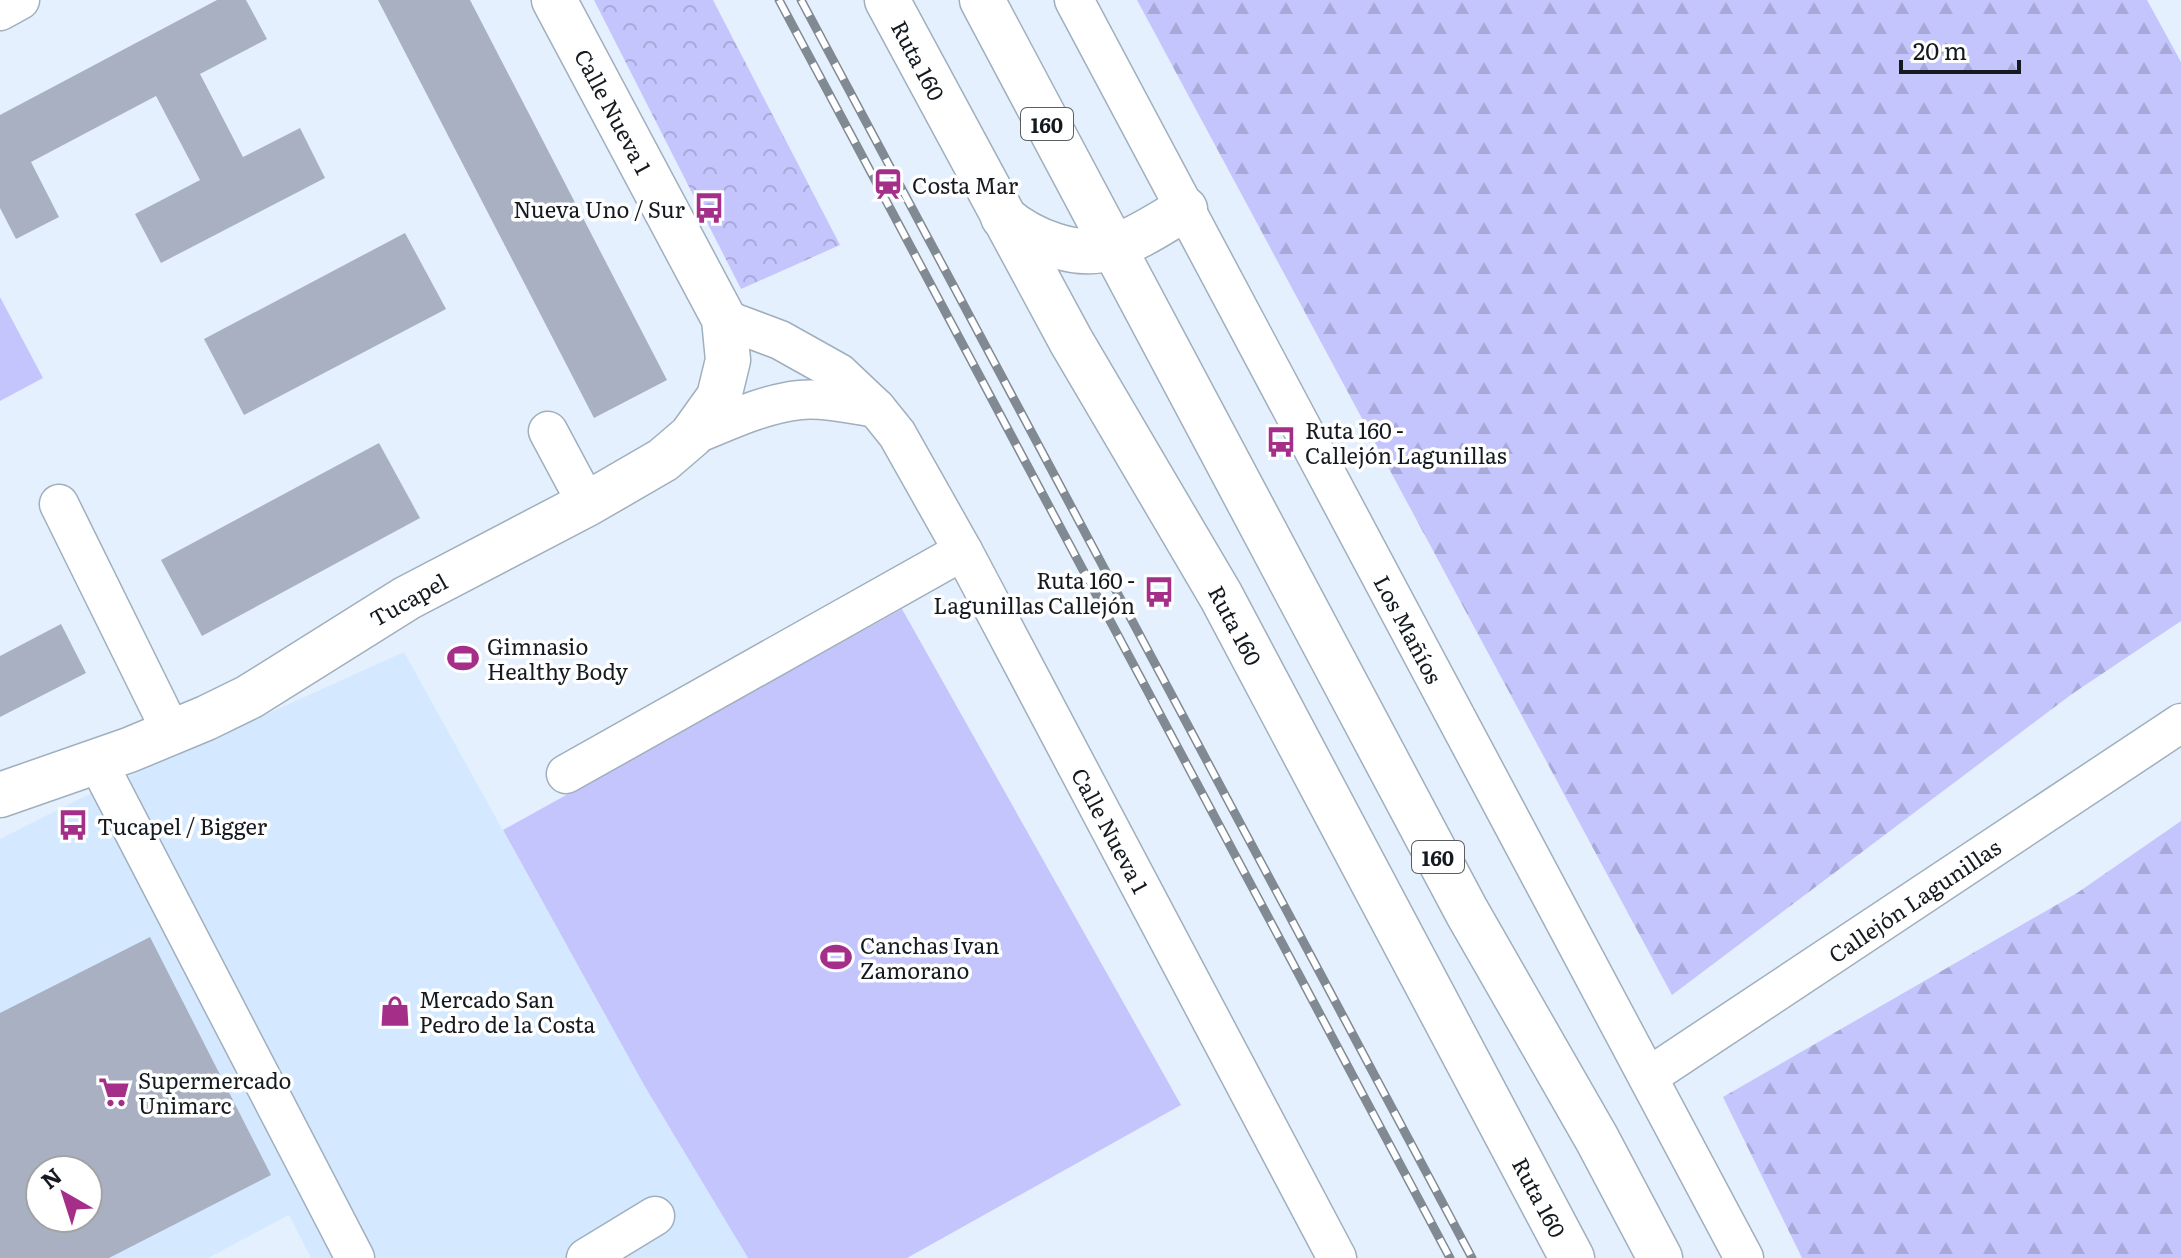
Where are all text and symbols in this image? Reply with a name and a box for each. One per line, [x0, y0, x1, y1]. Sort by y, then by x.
street label: Ruta 160 [884, 14, 954, 106]
scale bar [1901, 24, 2019, 74]
text: 20 m [1913, 32, 1967, 67]
street label: Calle Nueva 1 [567, 42, 661, 180]
road number: 160 [1021, 108, 1073, 140]
station icon: Costa Mar [871, 167, 905, 201]
place label: Costa Mar [912, 168, 1019, 201]
bus stop icon: Nueva Uno / Sur [692, 191, 726, 225]
place label: Nueva Uno / Sur [513, 192, 686, 225]
place label: Ruta 160 - Callejón Lagunillas [1305, 413, 1507, 471]
bus stop icon: Ruta 160 - Callejón Lagunillas [1264, 425, 1298, 459]
place label: Ruta 160 - Lagunillas Callejón [933, 563, 1135, 621]
street label: Tucapel [363, 564, 453, 634]
street label: Los Mañíos [1367, 569, 1451, 689]
bus stop icon: Ruta 160 - Lagunillas Callejón [1142, 575, 1176, 609]
street label: Ruta 160 [1201, 579, 1271, 671]
place label: Gimnasio Healthy Body [487, 629, 628, 687]
sports icon: Gimnasio Healthy Body [446, 641, 480, 675]
street label: Calle Nueva 1 [1064, 761, 1158, 899]
bus stop icon: Tucapel / Bigger [56, 808, 90, 842]
place label: Tucapel / Bigger [97, 809, 268, 842]
street label: Callejón Lagunillas [1821, 830, 2007, 970]
road number: 160 [1412, 841, 1464, 873]
place label: Canchas Ivan Zamorano [860, 928, 1000, 986]
sports icon: Canchas Ivan Zamorano [819, 940, 853, 974]
place label: Mercado San Pedro de la Costa [419, 982, 596, 1040]
shop icon: Mercado San Pedro de la Costa [378, 994, 412, 1028]
place label: Supermercado Unimarc [138, 1063, 292, 1121]
supermarket icon: Supermercado Unimarc [97, 1075, 131, 1109]
street label: Ruta 160 [1505, 1151, 1575, 1243]
north arrow [24, 1154, 104, 1234]
text: N [33, 1159, 68, 1196]

